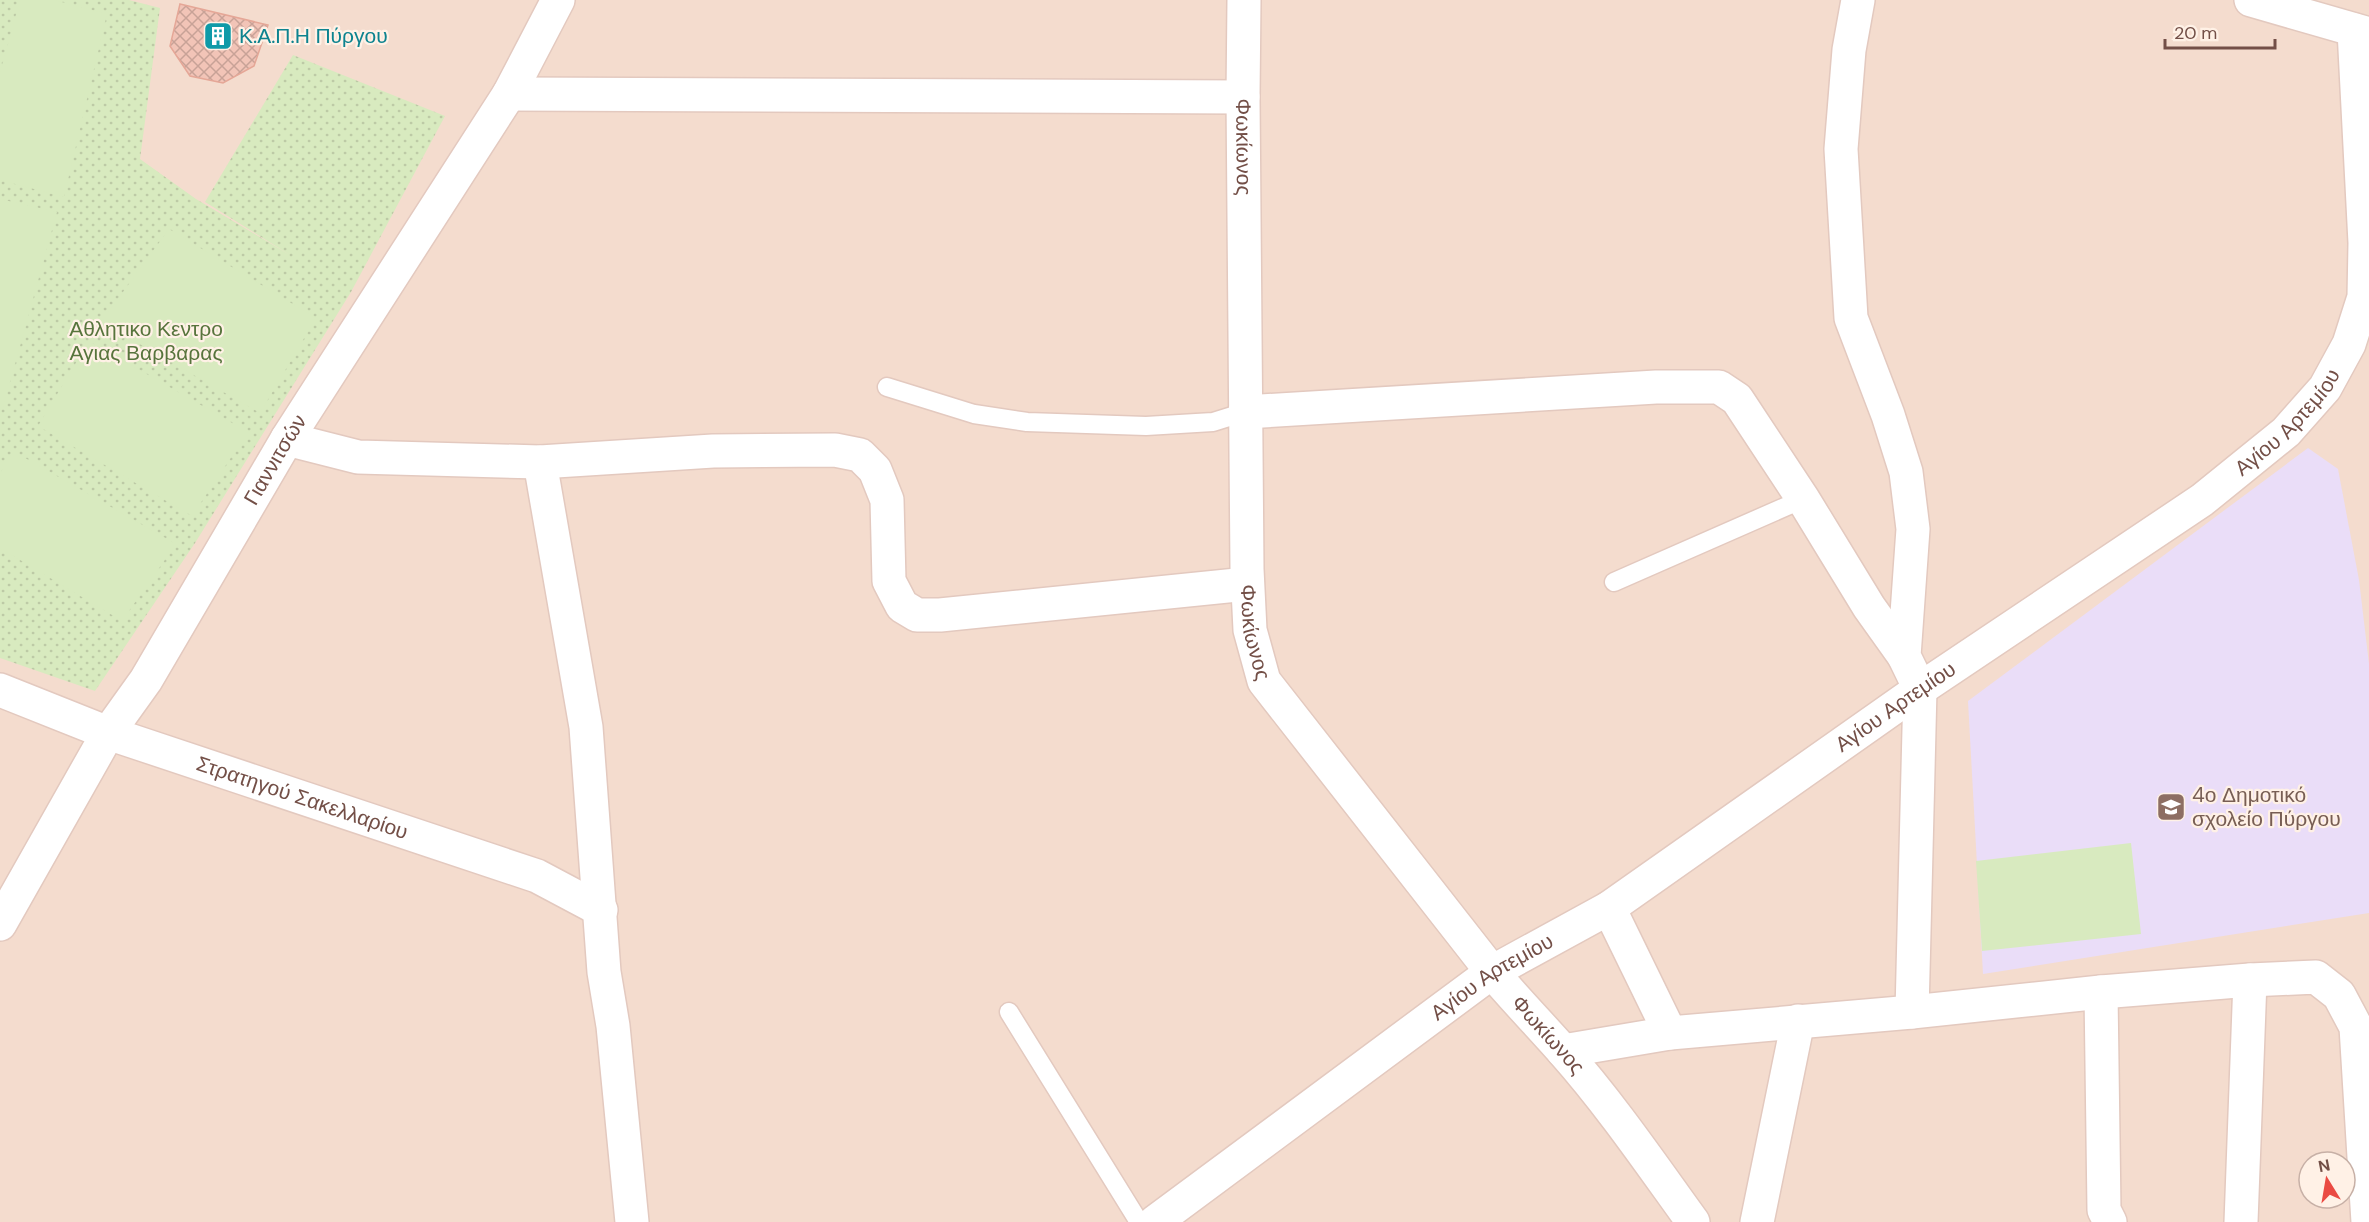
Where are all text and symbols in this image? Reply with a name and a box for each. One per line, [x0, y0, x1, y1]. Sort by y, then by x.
scale bar [2165, 12, 2274, 50]
building icon: Κ.Α.Π.Η Πύργου [202, 20, 234, 52]
text: 20 m [2174, 21, 2217, 45]
place label: Κ.Α.Π.Η Πύργου [239, 22, 388, 50]
street label: Φωκίωνος [1229, 98, 1258, 196]
park label: Αθλητικο Κεντρο Αγιας Βαρβαρας [69, 315, 223, 367]
street label: Αγίου Αρτεμίου [2229, 364, 2347, 482]
street label: Γιαννιτσών [237, 409, 313, 510]
street label: Φωκίωνος [1234, 584, 1277, 683]
street label: Αγίου Αρτεμίου [1830, 655, 1961, 758]
street label: Στρατηγού Σακελλαρίου [193, 749, 412, 846]
place label: 4ο Δημοτικό σχολείο Πύργου [2192, 781, 2341, 833]
school or university icon: 4ο Δημοτικό σχολείο Πύργου [2155, 791, 2187, 823]
street label: Αγίου Αρτεμίου [1425, 927, 1558, 1027]
street label: Φωκίωνος [1505, 989, 1591, 1080]
north arrow [2297, 1150, 2357, 1210]
text: N [2317, 1154, 2332, 1177]

